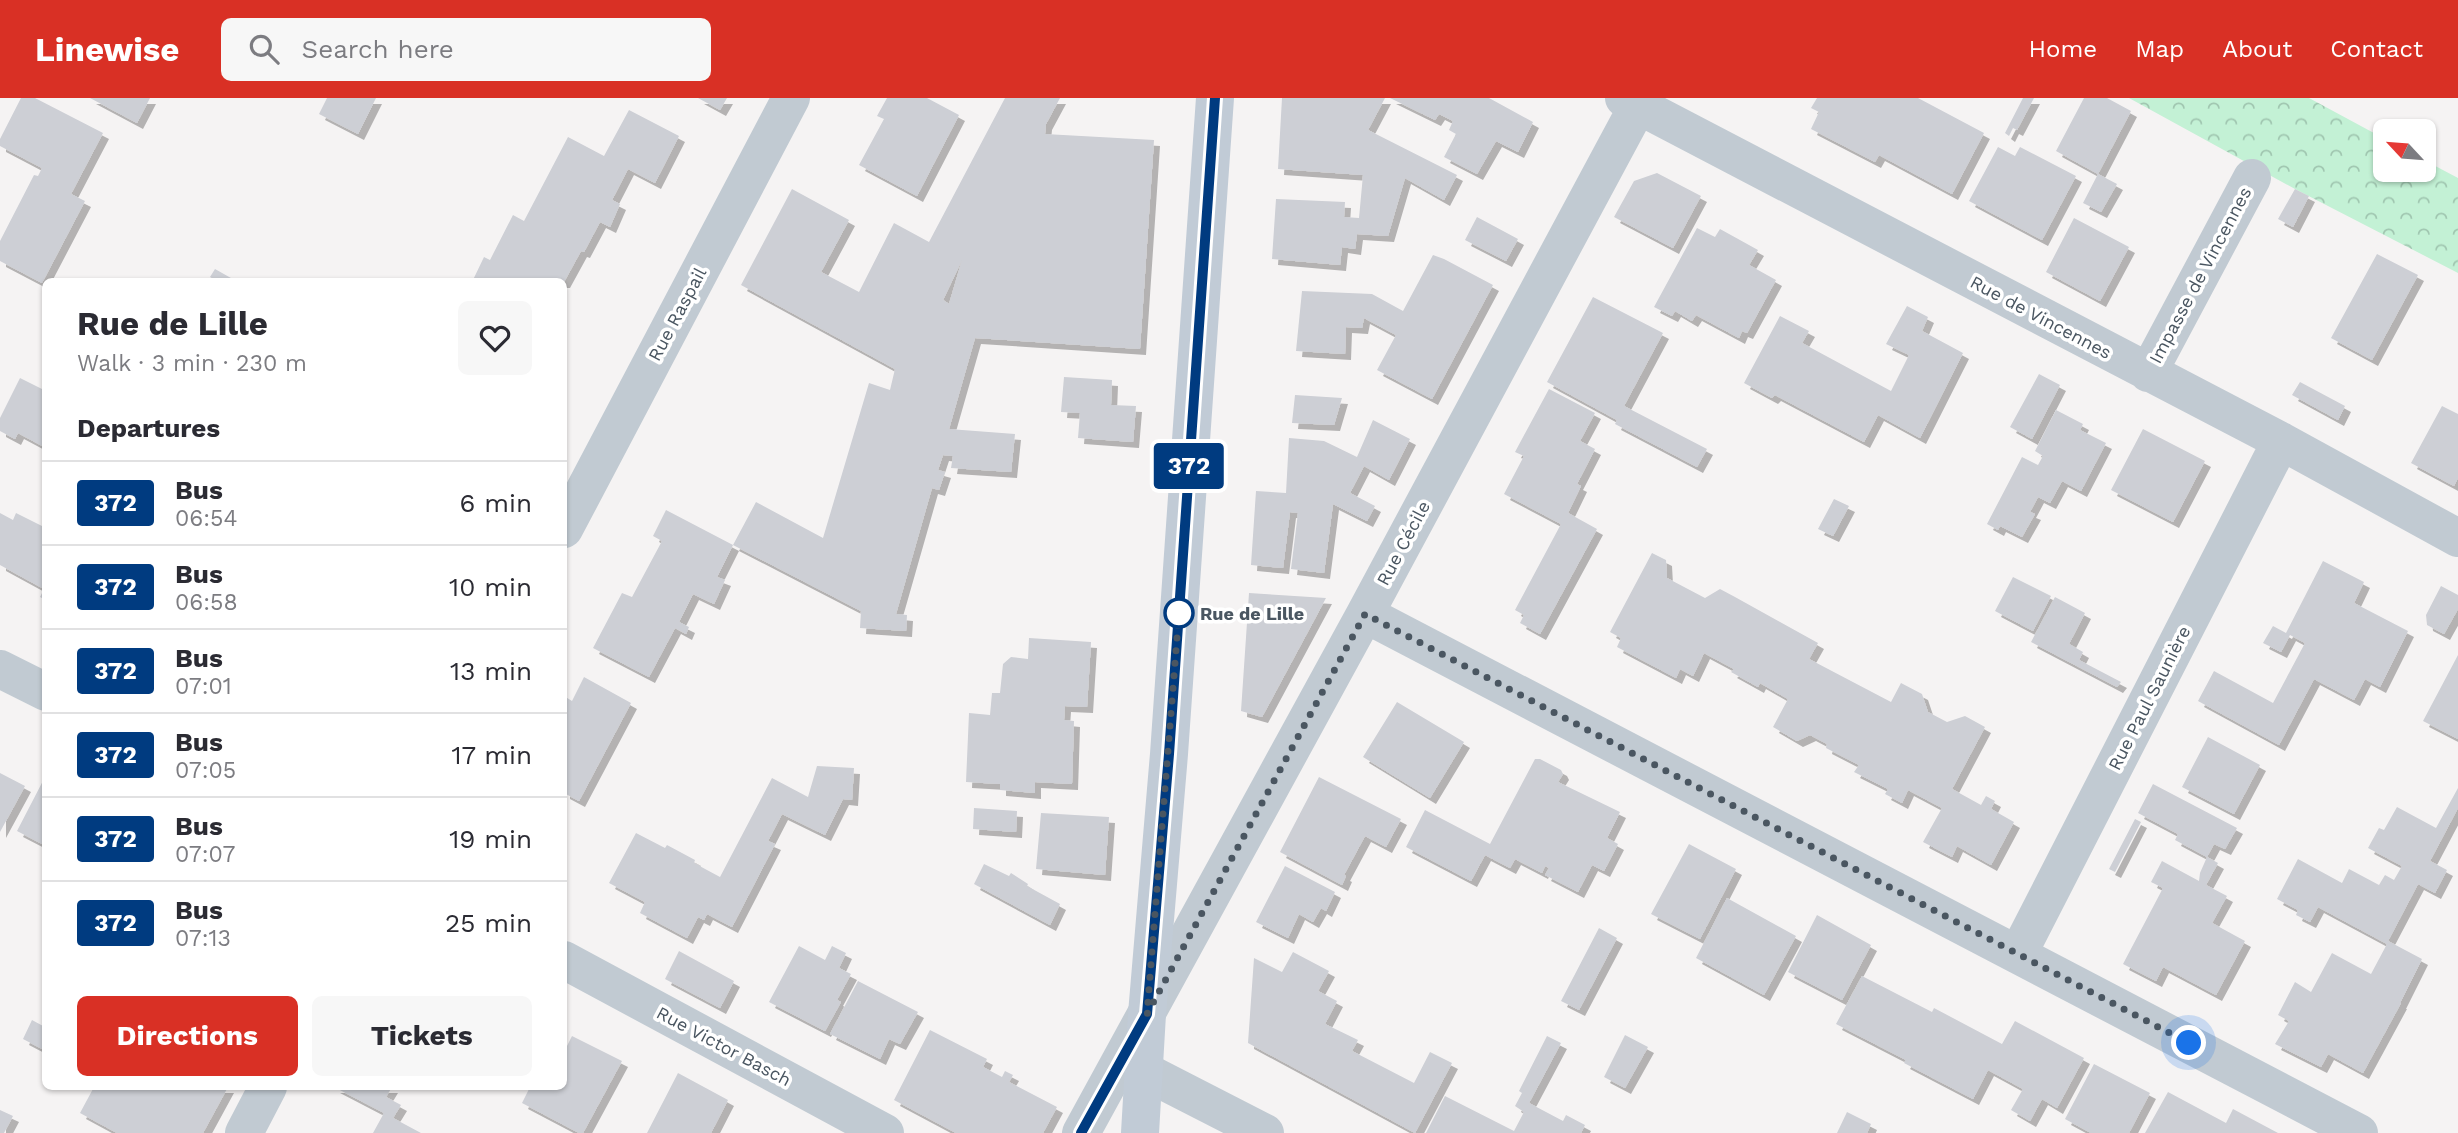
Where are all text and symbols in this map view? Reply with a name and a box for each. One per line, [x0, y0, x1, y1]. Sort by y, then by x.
search box [221, 18, 711, 81]
text: Linewise [35, 30, 179, 69]
icon: search [245, 30, 283, 68]
text: Search here [301, 34, 454, 64]
text: Home [2029, 35, 2097, 63]
text: Map [2135, 35, 2184, 63]
text: About [2222, 35, 2292, 63]
text: Contact [2330, 35, 2423, 63]
north arrow [2373, 119, 2436, 182]
map controls [2373, 119, 2436, 182]
street label: Impasse de Vincennes [2145, 183, 2255, 367]
street label: Rue Raspail [644, 263, 711, 364]
street label: Rue de Vincennes [1967, 271, 2115, 363]
button: heart [458, 301, 532, 375]
text: Rue de Lille [77, 304, 268, 343]
text: Walk · 3 min · 230 m [77, 350, 307, 377]
text: Departures [77, 413, 220, 443]
line badge: 372 [1149, 443, 1229, 489]
text: 372 [1168, 452, 1210, 480]
text: Bus [175, 475, 223, 505]
text: 6 min [460, 488, 532, 518]
text: 372 [94, 489, 137, 517]
street label: Rue Cécile [1372, 497, 1434, 589]
text: 06:54 [175, 505, 238, 532]
text: Bus [175, 559, 223, 589]
text: 10 min [449, 572, 532, 602]
text: 372 [94, 573, 137, 601]
text: 06:58 [175, 589, 238, 616]
marker: Rue de Lille [1164, 598, 1194, 628]
place label: Rue de Lille [1200, 603, 1304, 624]
street label: Rue Paul Saunière [2104, 622, 2194, 774]
text: Bus [175, 643, 223, 673]
text: 13 min [450, 656, 532, 686]
text: 372 [94, 657, 137, 685]
text: 07:01 [175, 673, 232, 700]
text: Bus [175, 727, 223, 757]
text: 17 min [451, 740, 532, 770]
text: 372 [94, 741, 137, 769]
text: 07:05 [175, 757, 236, 784]
text: Bus [175, 811, 223, 841]
text: 19 min [449, 824, 532, 854]
text: 372 [94, 825, 137, 853]
text: 07:07 [175, 841, 235, 868]
text: Bus [175, 895, 223, 925]
text: 25 min [445, 908, 532, 938]
text: 372 [94, 909, 137, 937]
text: 07:13 [175, 925, 231, 952]
button: Directions [77, 996, 298, 1076]
button: Tickets [312, 996, 532, 1076]
street label: Rue Victor Basch [653, 1002, 795, 1090]
your location [2171, 1025, 2206, 1060]

